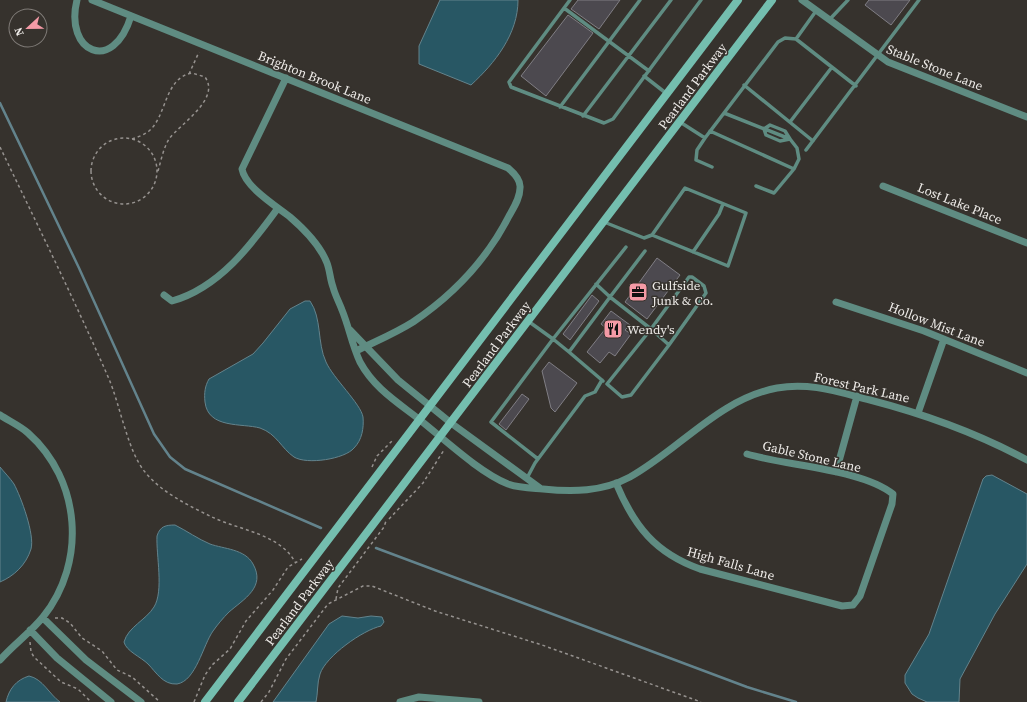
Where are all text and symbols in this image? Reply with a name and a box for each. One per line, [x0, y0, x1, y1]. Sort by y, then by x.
north arrow [8, 8, 48, 48]
text: N [11, 25, 28, 38]
street label: Pearland Parkway [654, 39, 731, 133]
street label: Stable Stone Lane [884, 40, 986, 95]
street label: Brighton Brook Lane [256, 47, 374, 108]
street label: Lost Lake Place [915, 179, 1005, 228]
place label: Gulfside Junk & Co. [651, 277, 713, 309]
office icon: Gulfside Junk & Co. [627, 281, 649, 303]
street label: Pearland Parkway [458, 297, 535, 391]
street label: Hollow Mist Lane [886, 298, 988, 351]
restaurant icon: Wendy's [602, 318, 624, 340]
place label: Wendy's [627, 321, 675, 338]
street label: Forest Park Lane [812, 368, 912, 407]
street label: Gable Stone Lane [761, 437, 863, 476]
street label: High Falls Lane [685, 543, 777, 584]
street label: Pearland Parkway [261, 555, 338, 649]

